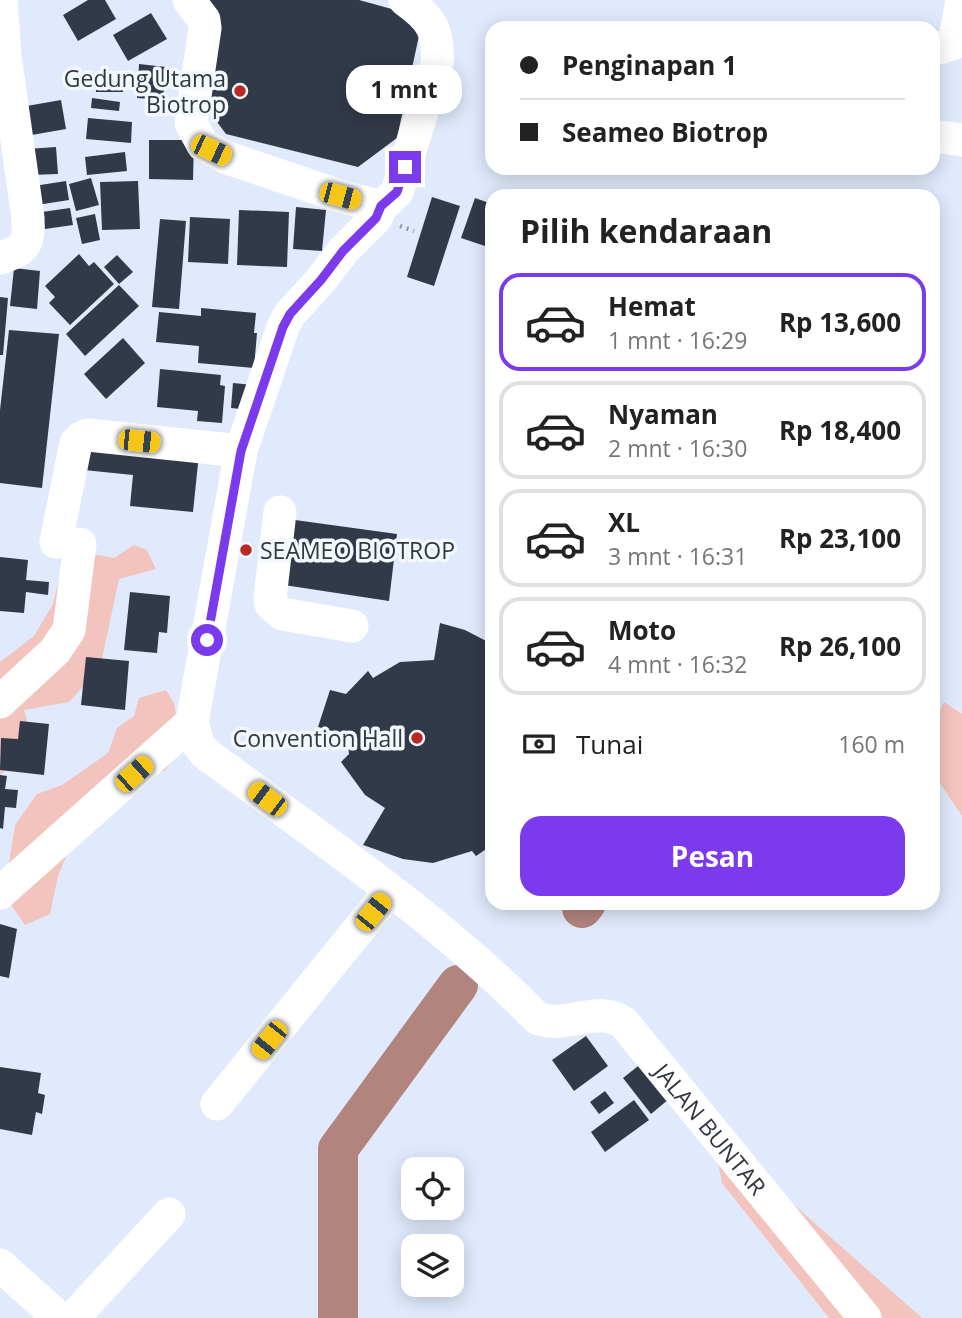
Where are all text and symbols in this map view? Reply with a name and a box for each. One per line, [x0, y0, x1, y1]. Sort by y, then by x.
text: Penginapan 1 [562, 47, 737, 83]
place label: Gedung Utama Biotrop [64, 62, 226, 120]
callout: 1 mnt [347, 66, 463, 114]
text: 1 mnt [371, 73, 437, 105]
marker: Gedung Utama Biotrop [232, 83, 248, 99]
text: Seameo Biotrop [562, 114, 768, 150]
car [188, 132, 235, 168]
route end [389, 151, 421, 183]
car [317, 180, 364, 212]
text: Pilih kendaraan [520, 209, 772, 252]
text: Hemat [608, 288, 696, 324]
icon: car [524, 291, 587, 354]
text: Rp 13,600 [779, 304, 901, 340]
text: 1 mnt · 16:29 [608, 324, 747, 356]
text: Nyaman [608, 396, 718, 432]
icon: car [524, 399, 587, 462]
text: Rp 18,400 [779, 412, 901, 448]
car [118, 428, 161, 454]
text: 2 mnt · 16:30 [608, 432, 747, 464]
text: XL [608, 504, 640, 540]
icon: car [524, 507, 587, 570]
text: Rp 23,100 [779, 520, 901, 556]
place label: SEAMEO BIOTROP [260, 534, 455, 566]
text: 3 mnt · 16:31 [608, 540, 747, 572]
marker: SEAMEO BIOTROP [238, 542, 254, 558]
text: Moto [608, 612, 676, 648]
icon: car [524, 615, 587, 678]
route start [191, 624, 223, 656]
text: Rp 26,100 [779, 628, 901, 664]
text: 4 mnt · 16:32 [608, 648, 747, 680]
place label: Convention Hall [233, 722, 403, 754]
icon: cash [520, 725, 558, 763]
text: Tunai [576, 726, 643, 762]
text: 160 m [838, 728, 905, 760]
marker: Convention Hall [409, 730, 425, 746]
car [112, 752, 157, 796]
car [244, 778, 291, 820]
button: Pesan [520, 816, 905, 896]
car [352, 889, 395, 935]
car [248, 1017, 291, 1063]
street label: JALAN BUNTAR [646, 1055, 774, 1201]
map controls [401, 1157, 464, 1297]
button: locate [401, 1157, 464, 1220]
button: layers [401, 1234, 464, 1297]

